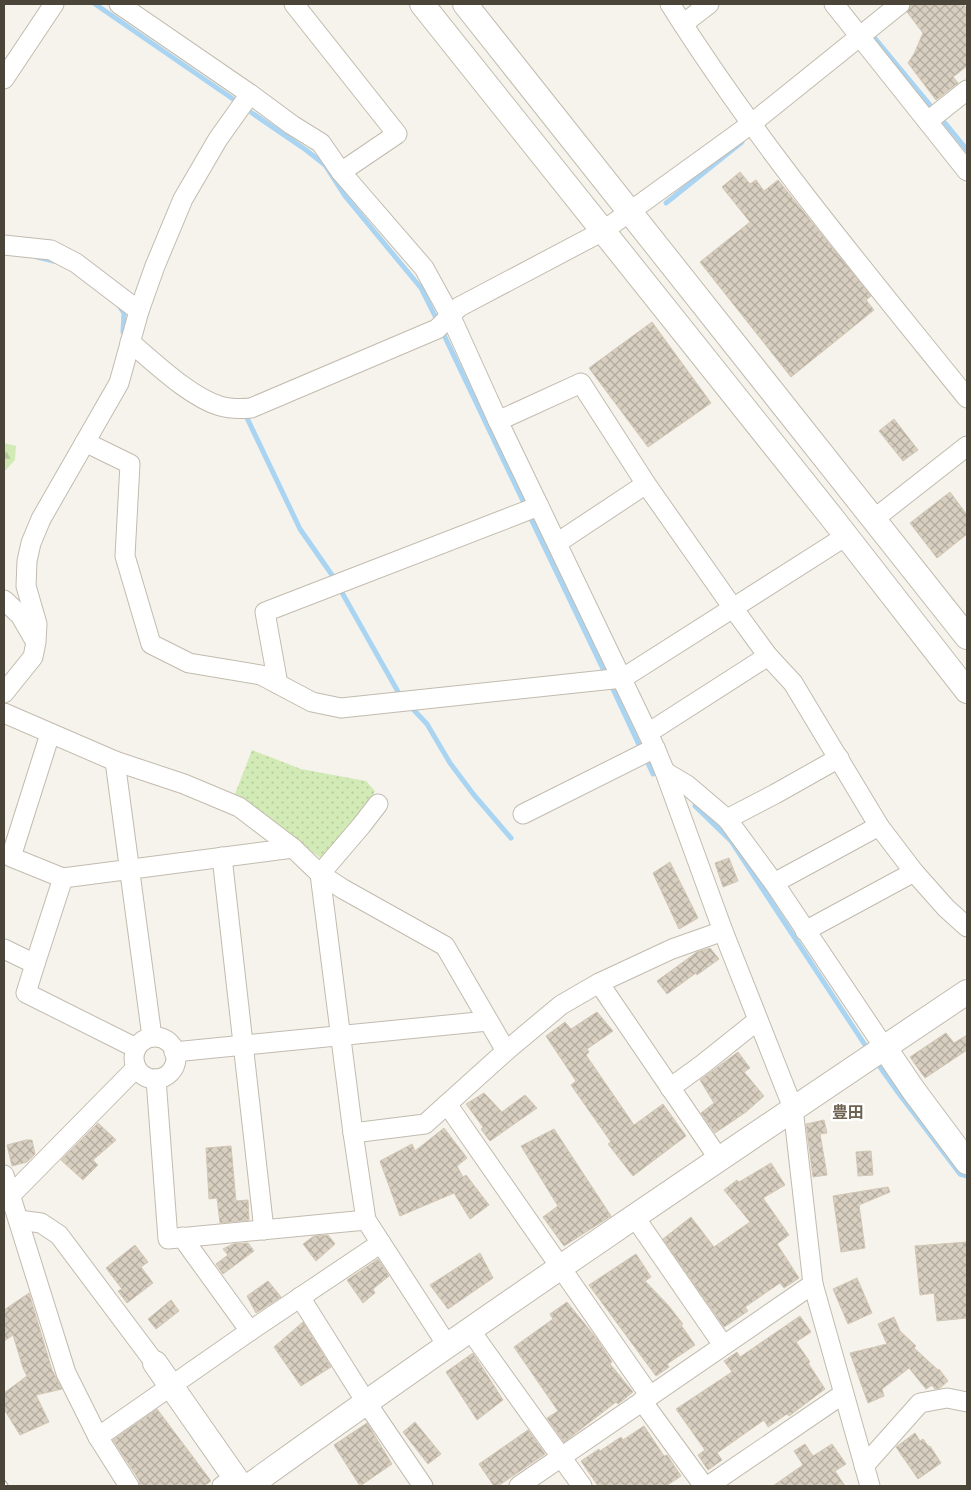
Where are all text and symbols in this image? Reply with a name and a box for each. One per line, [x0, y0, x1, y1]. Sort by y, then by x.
district label: 豊田 [832, 1102, 864, 1123]

